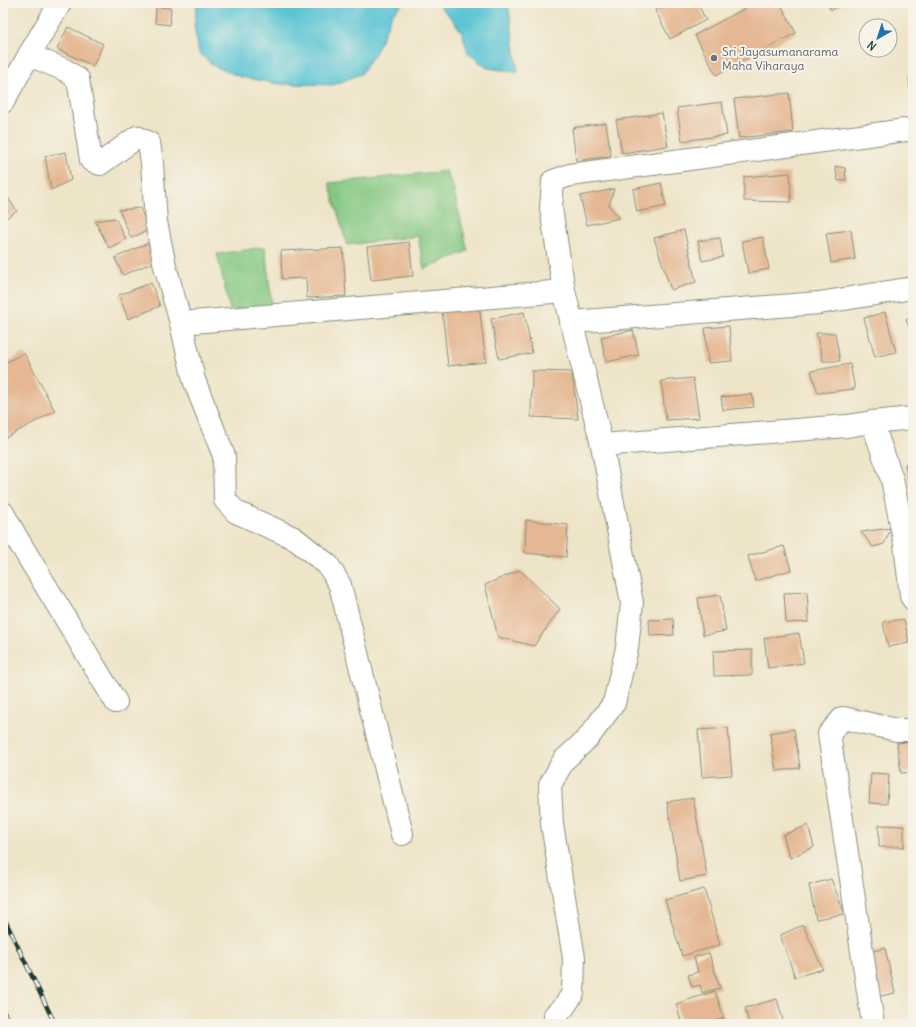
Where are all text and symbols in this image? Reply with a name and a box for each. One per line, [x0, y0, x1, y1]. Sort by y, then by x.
north arrow [858, 18, 898, 58]
text: N [864, 38, 879, 54]
place label: Sri Jayasumanarama Maha Viharaya [722, 44, 838, 73]
marker: Sri Jayasumanarama Maha Viharaya [709, 53, 719, 63]

